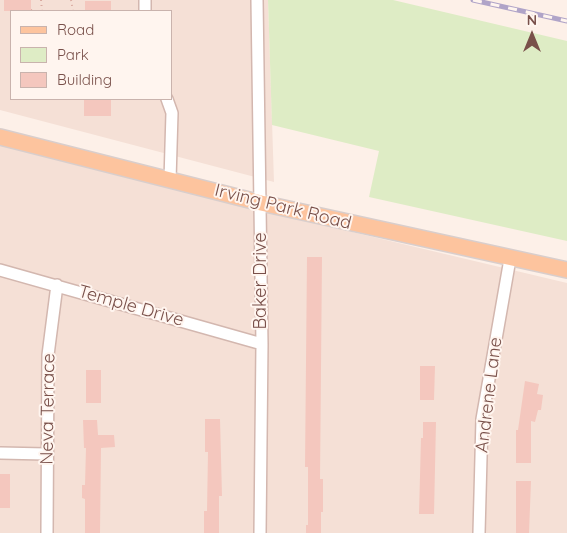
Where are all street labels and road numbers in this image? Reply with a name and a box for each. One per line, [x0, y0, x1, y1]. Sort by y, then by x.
street label: Irving Park Road [212, 180, 354, 234]
street label: Baker Drive [250, 232, 272, 330]
street label: Temple Drive [76, 281, 186, 331]
street label: Andrene Lane [471, 336, 507, 454]
street label: Neva Terrace [36, 353, 60, 465]

